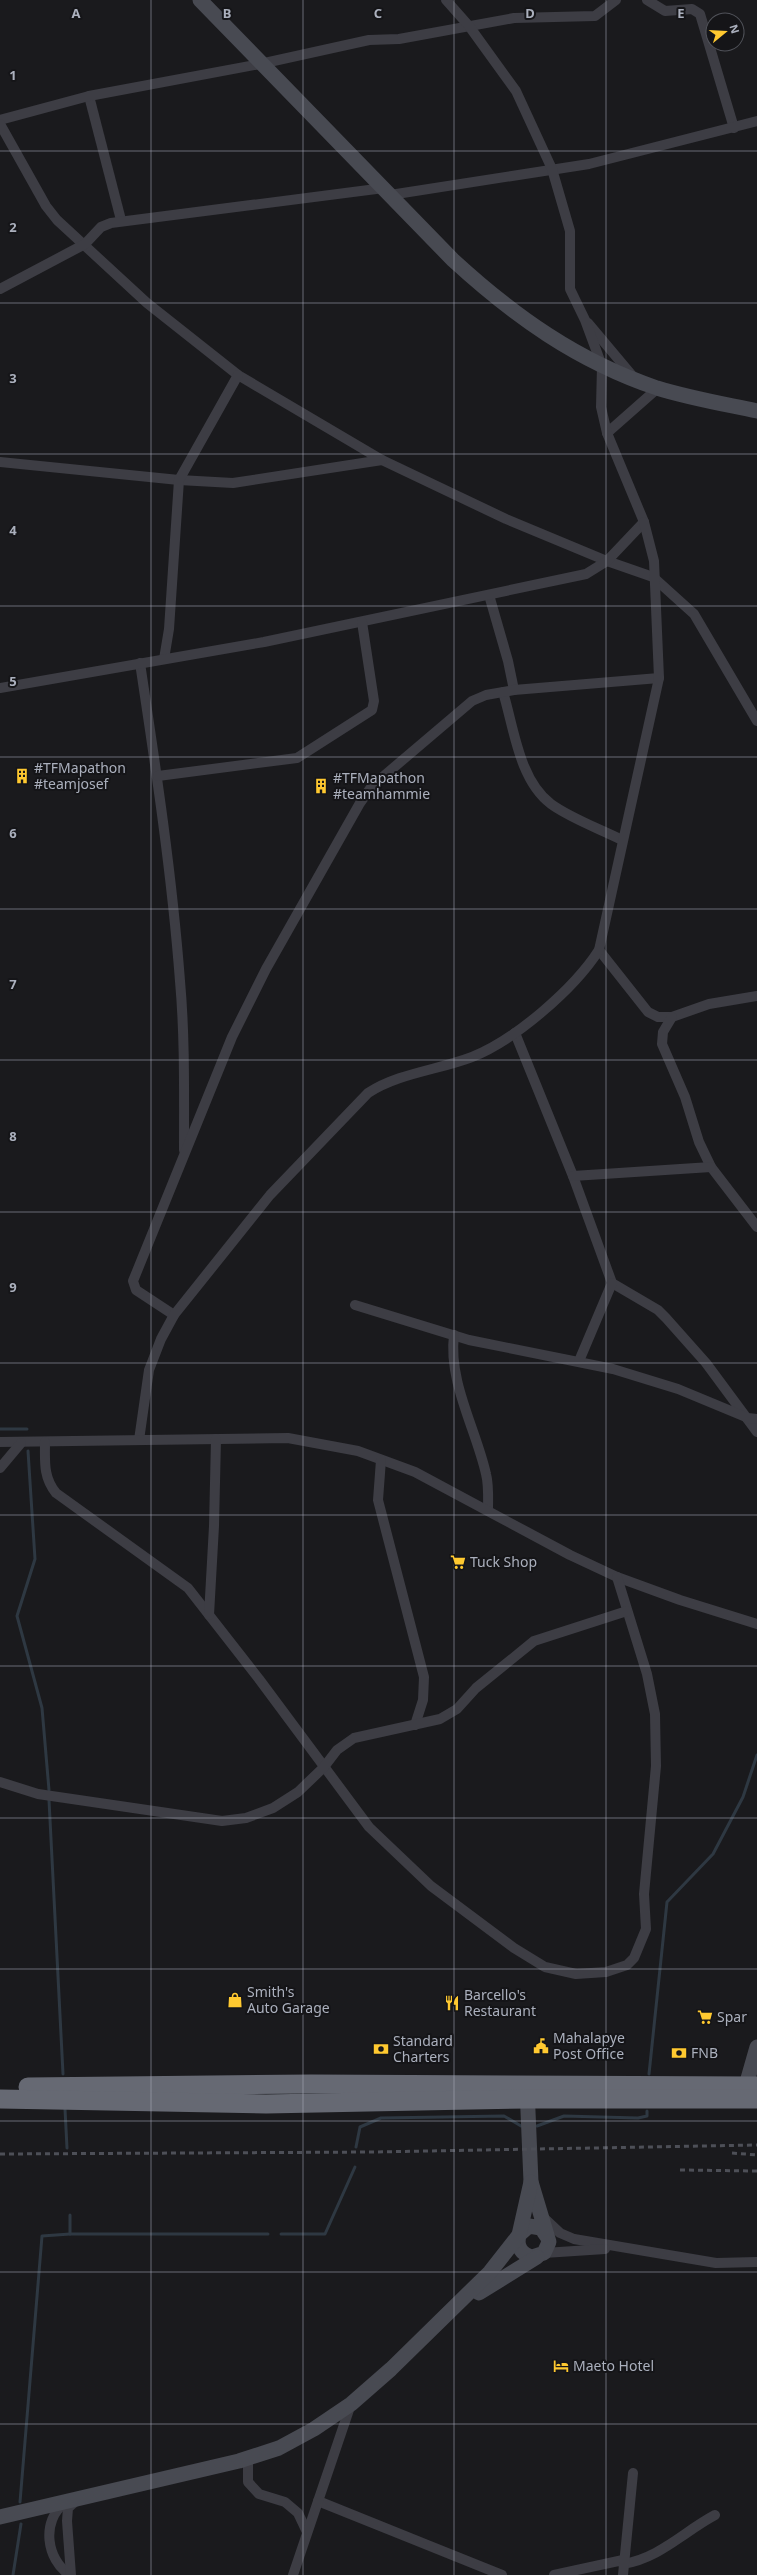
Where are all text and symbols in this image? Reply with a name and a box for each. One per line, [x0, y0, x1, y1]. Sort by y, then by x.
text: A [72, 4, 81, 22]
text: B [223, 4, 231, 22]
text: C [374, 4, 382, 22]
text: D [525, 4, 535, 22]
text: E [677, 4, 685, 22]
north arrow [705, 12, 745, 52]
text: N [726, 22, 744, 35]
text: 1 [9, 66, 17, 84]
text: 2 [9, 218, 17, 236]
text: 3 [9, 369, 17, 387]
text: 4 [9, 521, 17, 539]
text: 5 [9, 672, 17, 690]
place label: #TFMapathon #teamjosef [34, 758, 126, 793]
building icon: #TFMapathon #teamjosef [13, 767, 31, 785]
place label: #TFMapathon #teamhammie [333, 768, 430, 803]
building icon: #TFMapathon #teamhammie [312, 777, 330, 795]
text: 6 [9, 824, 17, 842]
text: 7 [9, 975, 17, 993]
text: 8 [9, 1127, 17, 1145]
text: 9 [9, 1278, 17, 1296]
place label: Tuck Shop [470, 1552, 537, 1571]
supermarket icon: Tuck Shop [449, 1553, 467, 1571]
place label: Smith's Auto Garage [247, 1982, 330, 2017]
place label: Barcello's Restaurant [464, 1985, 536, 2020]
shop icon: Smith's Auto Garage [226, 1991, 244, 2009]
restaurant icon: Barcello's Restaurant [443, 1994, 461, 2012]
place label: Spar [717, 2007, 747, 2026]
supermarket icon: Spar [696, 2008, 714, 2026]
place label: Mahalapye Post Office [553, 2028, 625, 2063]
place label: Standard Charters [393, 2031, 453, 2066]
public building icon: Mahalapye Post Office [532, 2037, 550, 2055]
bank icon: Standard Charters [372, 2040, 390, 2058]
place label: FNB [691, 2043, 718, 2062]
bank icon: FNB [670, 2044, 688, 2062]
place label: Maeto Hotel [573, 2356, 654, 2375]
hotel icon: Maeto Hotel [552, 2357, 570, 2375]

